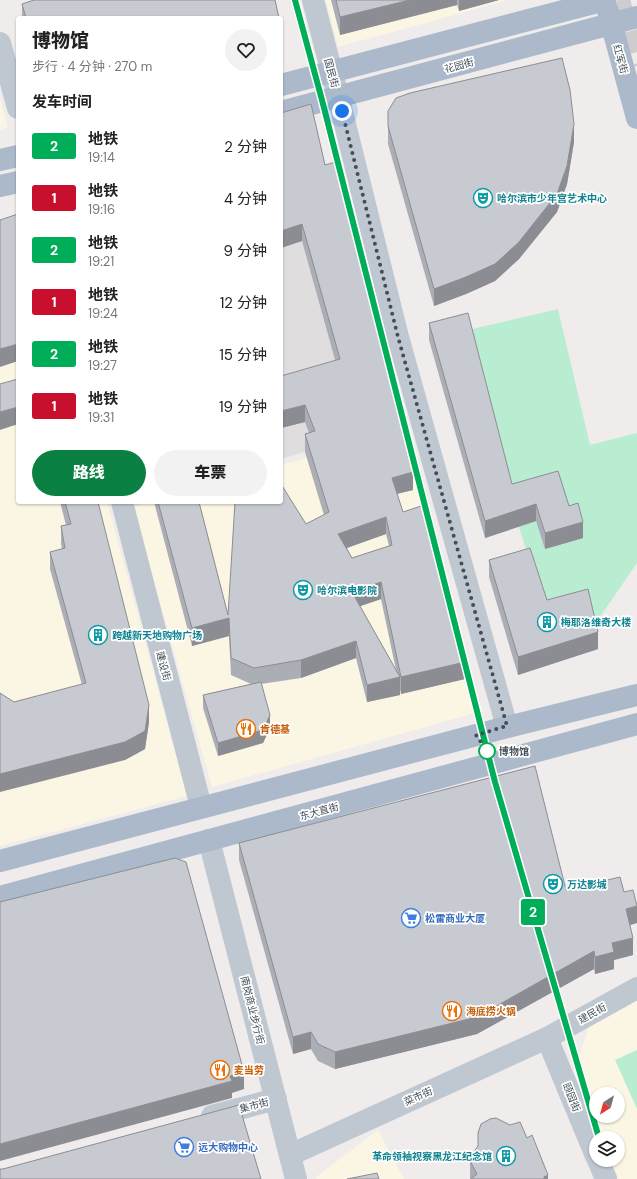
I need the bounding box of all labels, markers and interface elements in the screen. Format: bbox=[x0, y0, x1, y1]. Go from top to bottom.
text: 博物馆 bbox=[32, 28, 89, 53]
button: heart bbox=[225, 29, 267, 71]
street label: 红军街 bbox=[610, 43, 631, 75]
street label: 花园街 bbox=[443, 55, 475, 76]
street label: 国民街 bbox=[321, 57, 342, 89]
text: 步行 · 4 分钟 · 270 m bbox=[32, 58, 152, 75]
text: 发车时间 bbox=[32, 92, 92, 112]
your location bbox=[332, 101, 352, 121]
text: 地铁 bbox=[88, 129, 118, 149]
text: 2 bbox=[50, 137, 58, 155]
text: 2 分钟 bbox=[224, 137, 267, 157]
text: 19:14 bbox=[88, 149, 115, 166]
text: 地铁 bbox=[88, 181, 118, 201]
theatre icon: 哈尔滨市少年宫艺术中心 bbox=[472, 187, 494, 209]
text: 1 bbox=[51, 189, 57, 207]
text: 4 分钟 bbox=[224, 189, 267, 209]
place label: 哈尔滨市少年宫艺术中心 bbox=[497, 192, 607, 205]
text: 19:16 bbox=[88, 201, 115, 218]
text: 地铁 bbox=[88, 233, 118, 253]
text: 2 bbox=[50, 241, 58, 259]
text: 9 分钟 bbox=[224, 241, 267, 261]
text: 19:21 bbox=[88, 253, 114, 270]
text: 地铁 bbox=[88, 285, 118, 305]
text: 1 bbox=[51, 293, 57, 311]
text: 12 分钟 bbox=[220, 293, 267, 313]
text: 19:24 bbox=[88, 305, 118, 322]
text: 地铁 bbox=[88, 337, 118, 357]
text: 2 bbox=[50, 345, 58, 363]
text: 15 分钟 bbox=[219, 345, 267, 365]
text: 19:27 bbox=[88, 357, 117, 374]
text: 地铁 bbox=[88, 389, 118, 409]
text: 1 bbox=[51, 397, 57, 415]
text: 19 分钟 bbox=[219, 397, 267, 417]
text: 19:31 bbox=[88, 409, 114, 426]
button: 路线 bbox=[32, 450, 146, 496]
button: 车票 bbox=[154, 450, 267, 496]
theatre icon: 哈尔滨电影院 bbox=[292, 579, 314, 601]
place label: 哈尔滨电影院 bbox=[317, 584, 377, 597]
building icon: 梅耶洛维奇大楼 bbox=[536, 611, 558, 633]
place label: 梅耶洛维奇大楼 bbox=[560, 616, 631, 629]
building icon: 跨越新天地购物广场 bbox=[87, 624, 109, 646]
place label: 跨越新天地购物广场 bbox=[112, 629, 202, 642]
street label: 建设街 bbox=[153, 650, 174, 682]
restaurant icon: 肯德基 bbox=[235, 718, 257, 740]
place label: 肯德基 bbox=[260, 723, 290, 736]
marker: 博物馆 bbox=[478, 742, 496, 760]
place label: 博物馆 bbox=[499, 745, 529, 758]
street label: 东大直街 bbox=[298, 800, 340, 823]
theatre icon: 万达影城 bbox=[542, 873, 564, 895]
place label: 万达影城 bbox=[567, 878, 607, 891]
line badge: 2 bbox=[520, 899, 546, 925]
text: 2 bbox=[529, 903, 537, 921]
supermarket icon: 松雷商业大厦 bbox=[400, 907, 422, 929]
place label: 松雷商业大厦 bbox=[425, 912, 485, 925]
street label: 南岗商业步行街 bbox=[238, 975, 267, 1046]
restaurant icon: 海底捞火锅 bbox=[441, 1000, 463, 1022]
street label: 建民街 bbox=[576, 1000, 609, 1026]
place label: 海底捞火锅 bbox=[466, 1005, 516, 1018]
restaurant icon: 麦当劳 bbox=[209, 1059, 231, 1081]
place label: 麦当劳 bbox=[234, 1064, 264, 1077]
street label: 颐园街 bbox=[560, 1081, 583, 1114]
street label: 菜市街 bbox=[402, 1084, 435, 1108]
north arrow bbox=[589, 1087, 625, 1123]
map controls bbox=[589, 1087, 625, 1167]
street label: 集市街 bbox=[238, 1095, 270, 1116]
button: layers bbox=[589, 1131, 625, 1167]
supermarket icon: 远大购物中心 bbox=[173, 1136, 195, 1158]
place label: 远大购物中心 bbox=[198, 1141, 258, 1154]
building icon: 革命领袖视察黑龙江纪念馆 bbox=[495, 1145, 517, 1167]
place label: 革命领袖视察黑龙江纪念馆 bbox=[372, 1150, 492, 1163]

